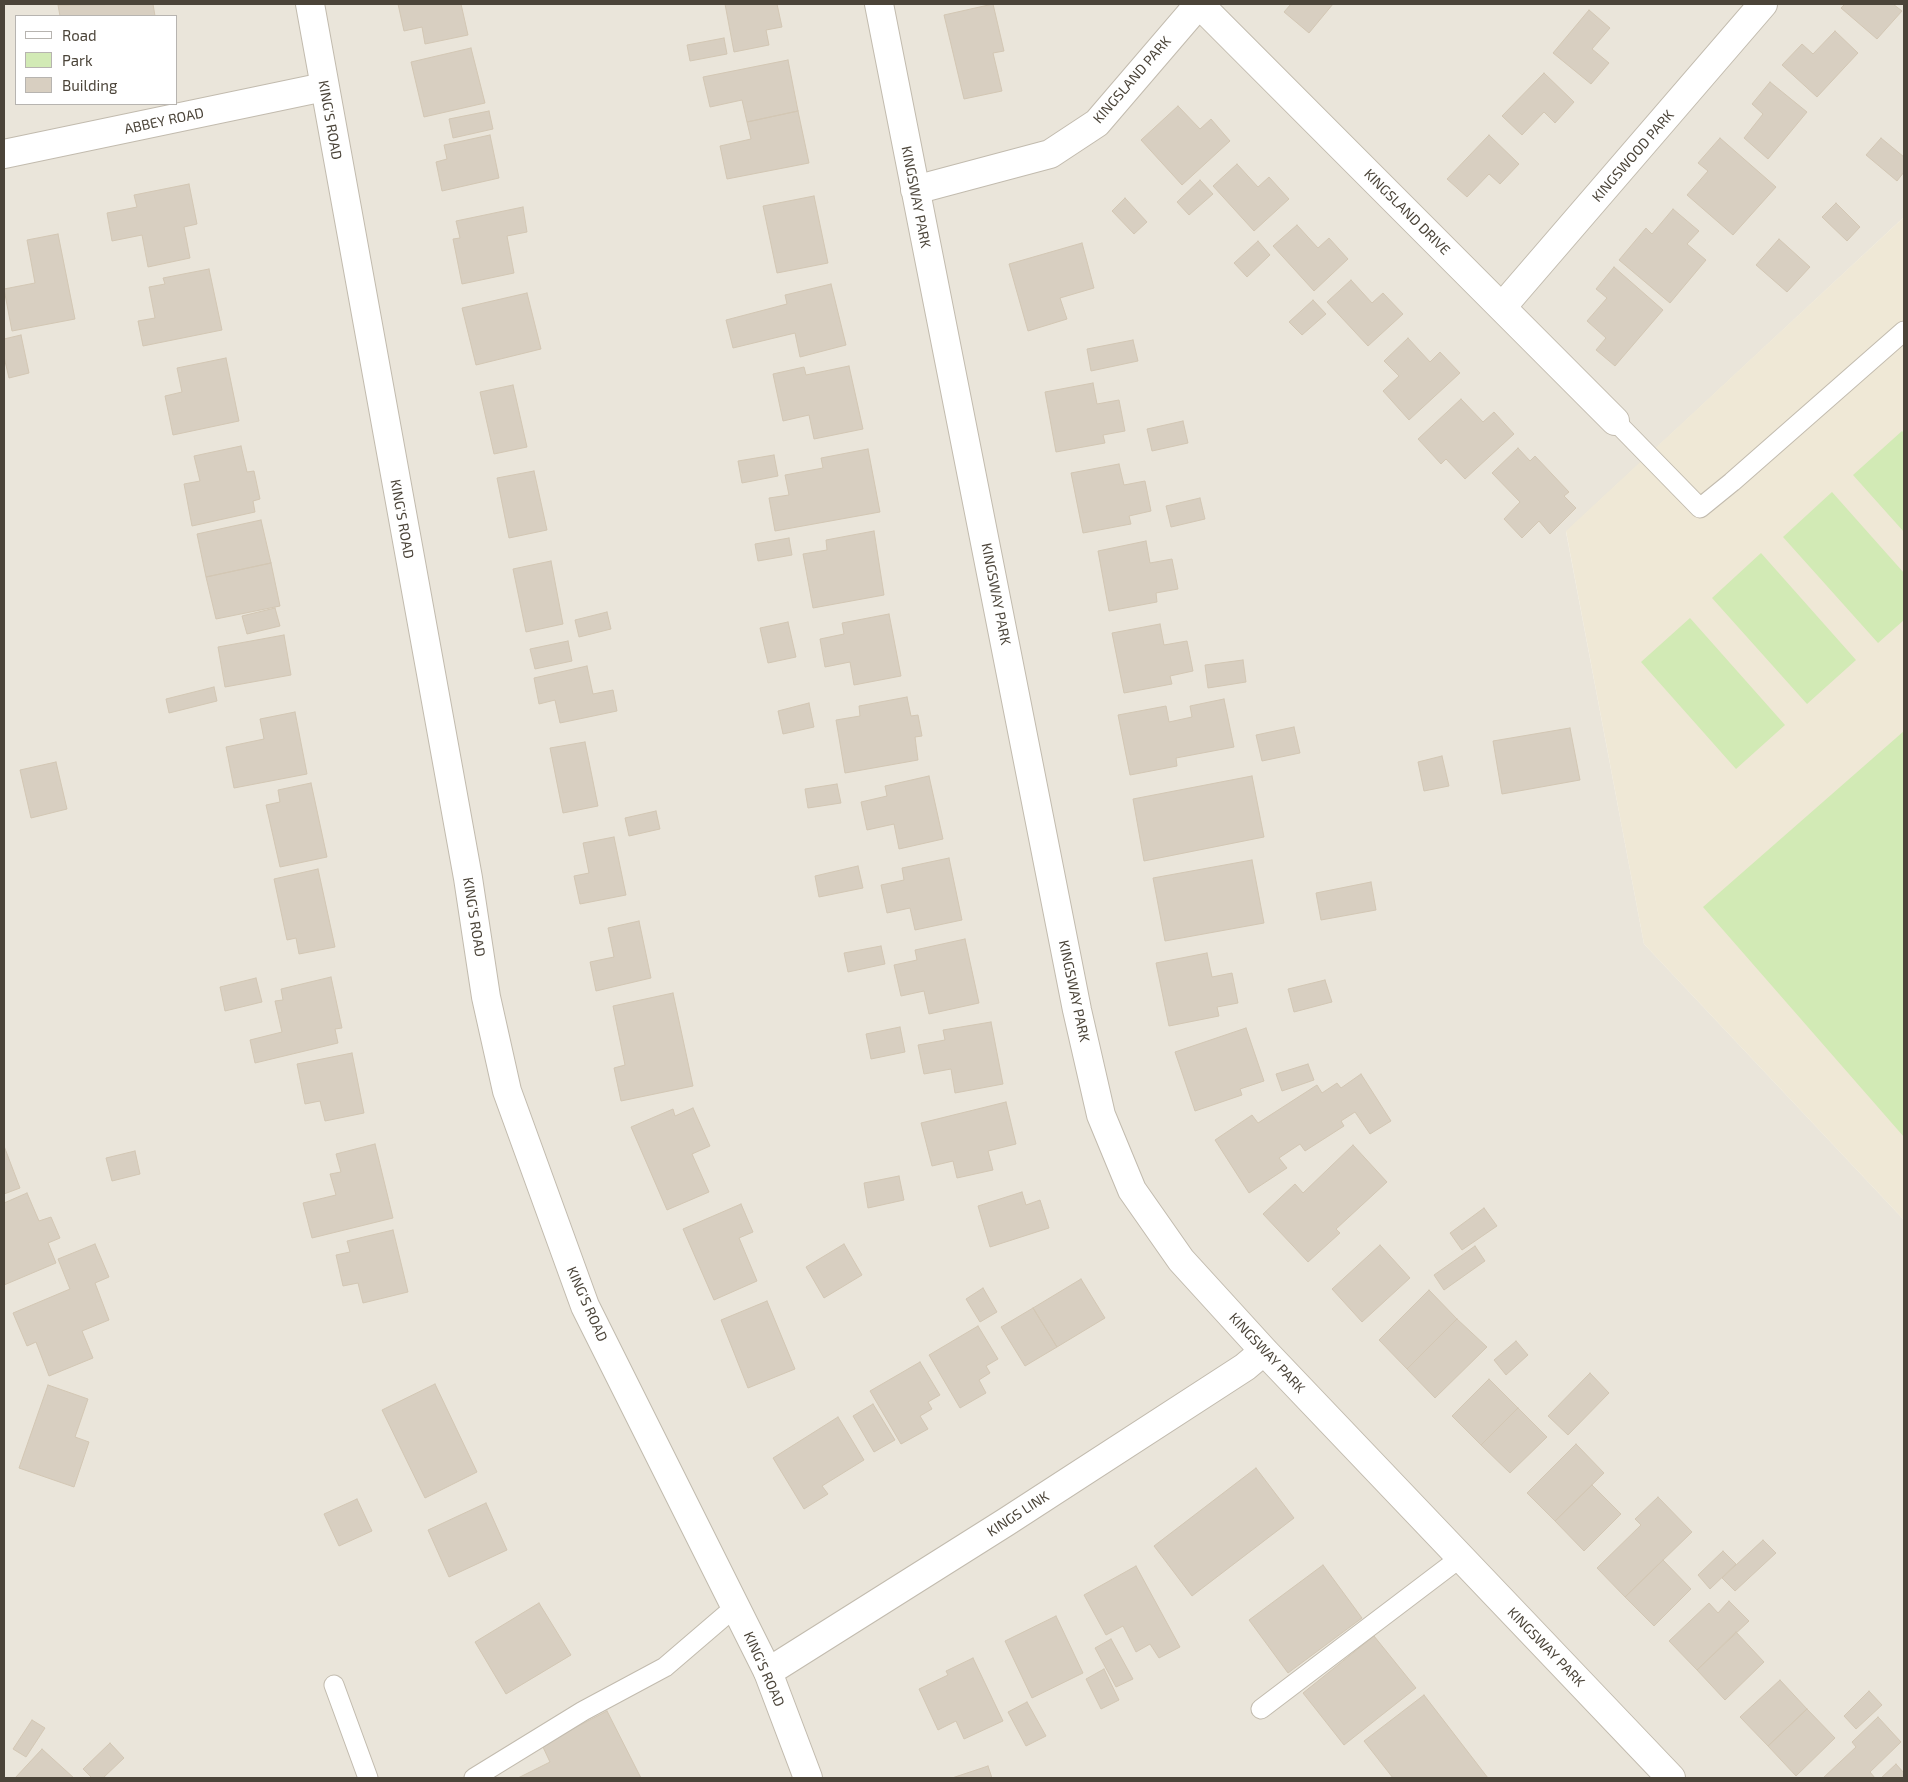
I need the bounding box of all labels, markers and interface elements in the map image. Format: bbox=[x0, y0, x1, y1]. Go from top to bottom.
legend bbox=[15, 15, 178, 105]
text: Road bbox=[62, 26, 97, 44]
street label: KINGSLAND PARK bbox=[1090, 33, 1174, 127]
text: Park bbox=[62, 51, 93, 69]
text: Building bbox=[62, 76, 117, 94]
street label: KING'S ROAD bbox=[315, 79, 345, 161]
street label: ABBEY ROAD bbox=[123, 104, 205, 138]
street label: KINGSWOOD PARK bbox=[1589, 107, 1677, 205]
street label: KINGSWAY PARK bbox=[898, 144, 934, 250]
street label: KINGSLAND DRIVE bbox=[1361, 166, 1453, 258]
street label: KING'S ROAD bbox=[387, 478, 417, 560]
street label: KINGSWAY PARK bbox=[978, 541, 1014, 647]
street label: KING'S ROAD bbox=[459, 876, 489, 958]
street label: KINGSWAY PARK bbox=[1055, 938, 1093, 1044]
street label: KING'S ROAD bbox=[563, 1264, 611, 1344]
street label: KINGSWAY PARK bbox=[1225, 1309, 1309, 1397]
street label: KINGS LINK bbox=[984, 1488, 1052, 1540]
street label: KINGSWAY PARK bbox=[1504, 1604, 1588, 1690]
street label: KING'S ROAD bbox=[740, 1629, 788, 1709]

